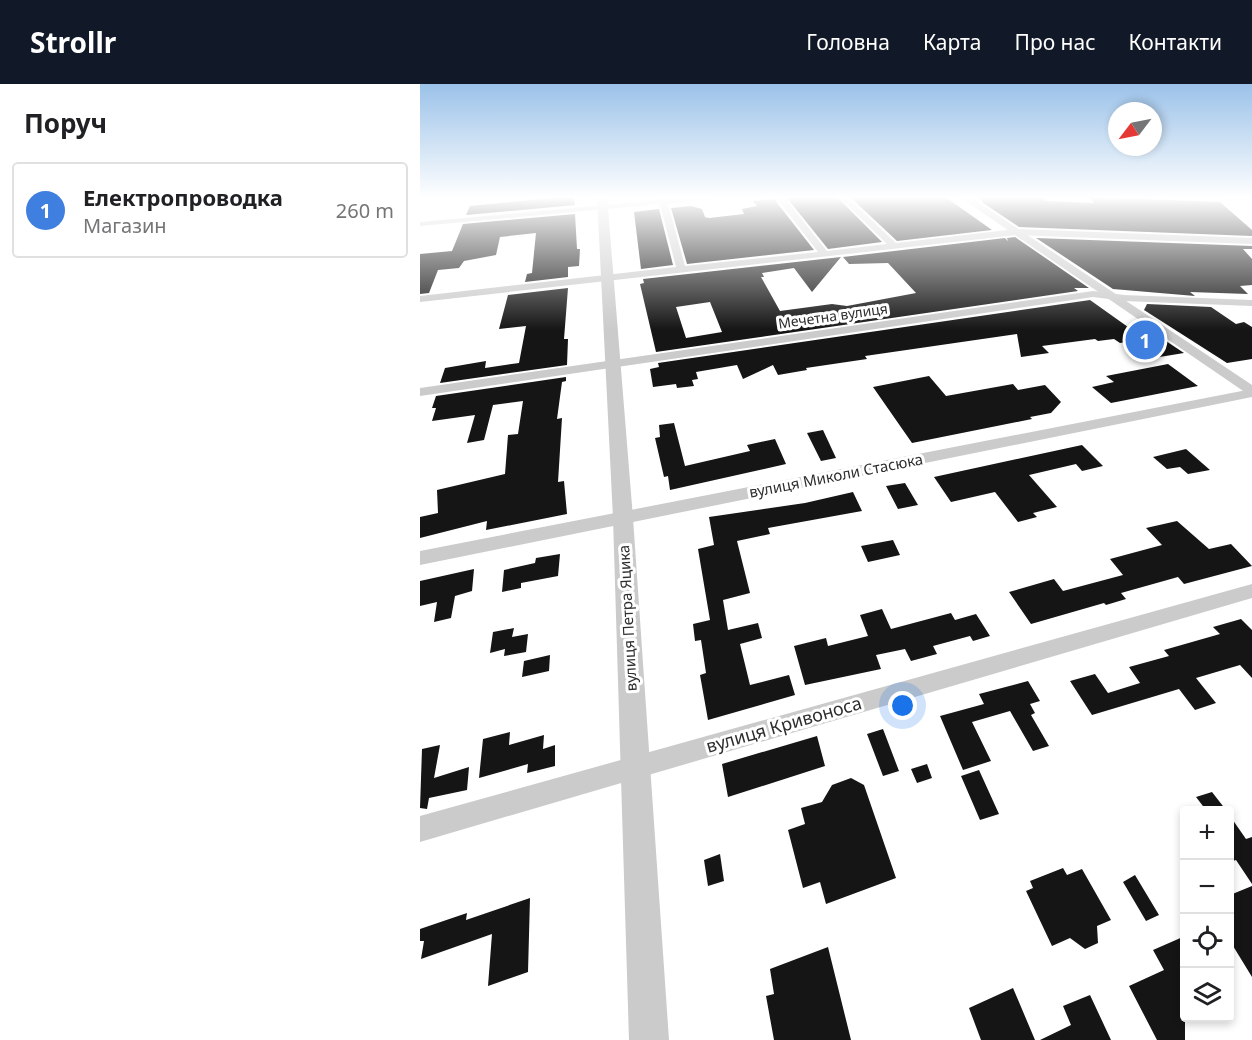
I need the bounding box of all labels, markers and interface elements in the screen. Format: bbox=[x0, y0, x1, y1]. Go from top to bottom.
text: Strollr bbox=[30, 23, 116, 61]
text: Головна bbox=[806, 28, 890, 56]
text: Карта bbox=[923, 28, 981, 56]
text: Про нас bbox=[1014, 28, 1096, 56]
text: Контакти bbox=[1129, 28, 1222, 56]
north arrow bbox=[1108, 102, 1162, 156]
text: Поруч bbox=[24, 105, 107, 141]
text: Електропроводка bbox=[83, 182, 283, 212]
text: 1 bbox=[40, 197, 51, 224]
text: 260 m bbox=[336, 197, 394, 224]
text: Магазин bbox=[83, 212, 167, 239]
street label: Мечетна вулиця bbox=[777, 298, 889, 333]
pin: 1 bbox=[1126, 318, 1164, 362]
street label: вулиця Миколи Стасюка bbox=[747, 448, 925, 502]
street label: вулиця Петра Яцика bbox=[613, 544, 641, 692]
street label: вулиця Кривоноса bbox=[703, 690, 864, 758]
your location bbox=[888, 691, 917, 720]
map controls bbox=[1180, 806, 1234, 1022]
button: + bbox=[1180, 806, 1234, 860]
button: − bbox=[1180, 860, 1234, 914]
button: locate bbox=[1180, 914, 1234, 968]
button: layers bbox=[1180, 968, 1234, 1022]

